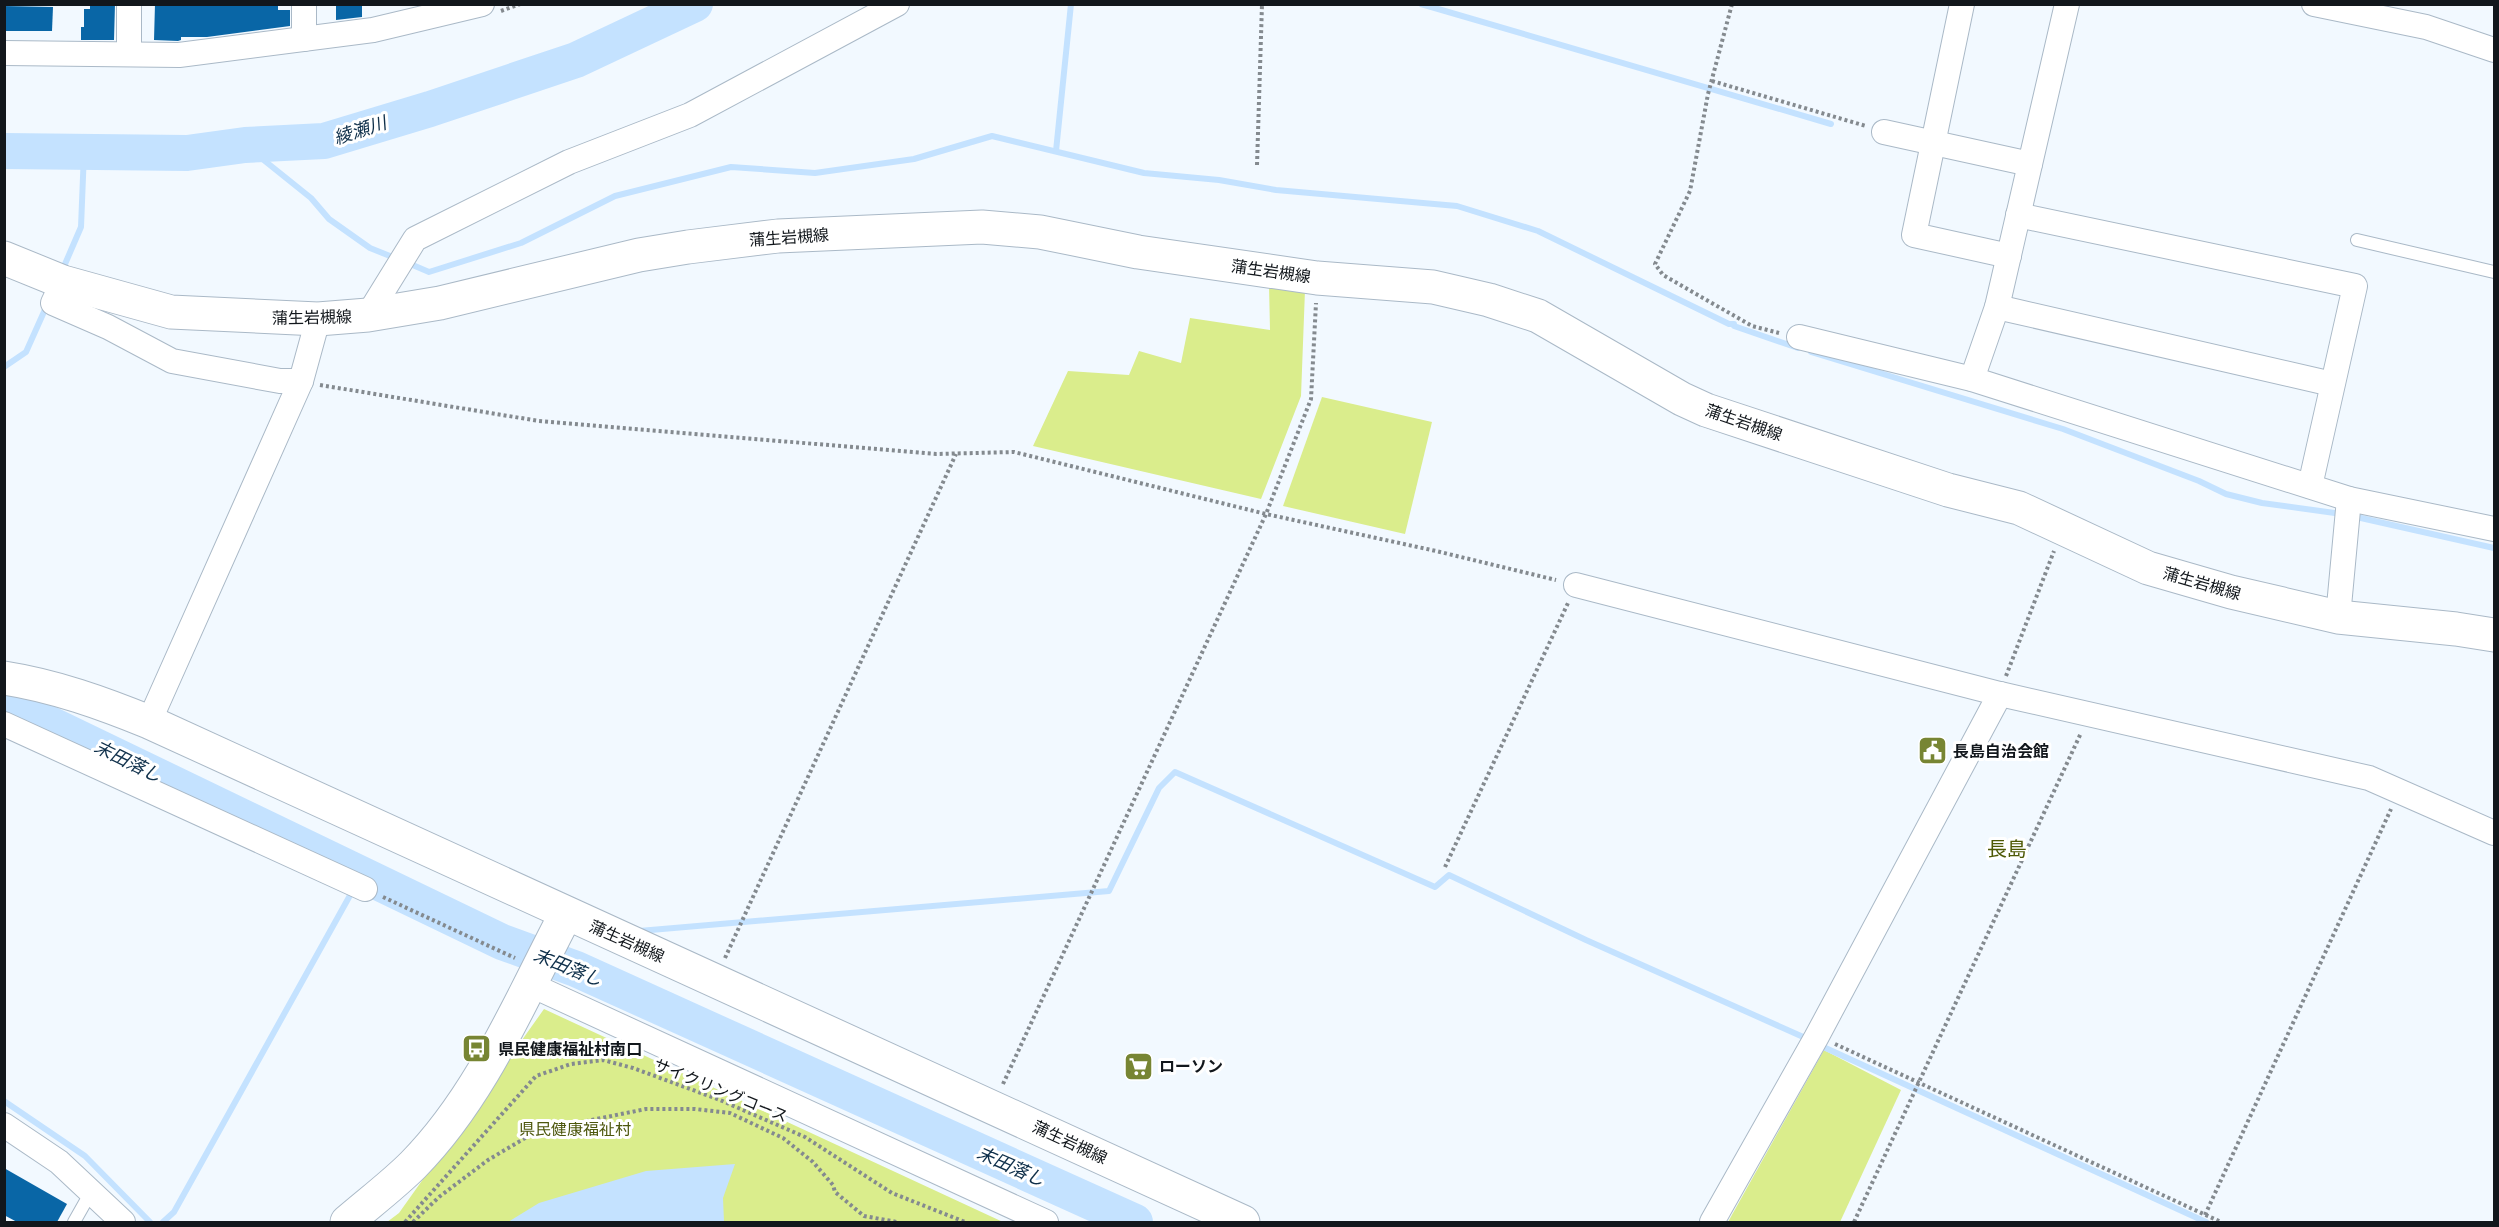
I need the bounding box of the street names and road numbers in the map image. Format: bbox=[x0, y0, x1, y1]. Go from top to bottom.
street label: 蒲生岩槻線 bbox=[748, 225, 830, 249]
street label: 蒲生岩槻線 bbox=[1230, 257, 1312, 285]
street label: 蒲生岩槻線 bbox=[272, 307, 352, 327]
street label: 蒲生岩槻線 bbox=[1703, 400, 1785, 444]
street label: 蒲生岩槻線 bbox=[2161, 563, 2243, 603]
street label: 蒲生岩槻線 bbox=[587, 917, 667, 965]
street label: サイクリングコース bbox=[651, 1055, 791, 1125]
street label: 蒲生岩槻線 bbox=[1030, 1117, 1110, 1167]

